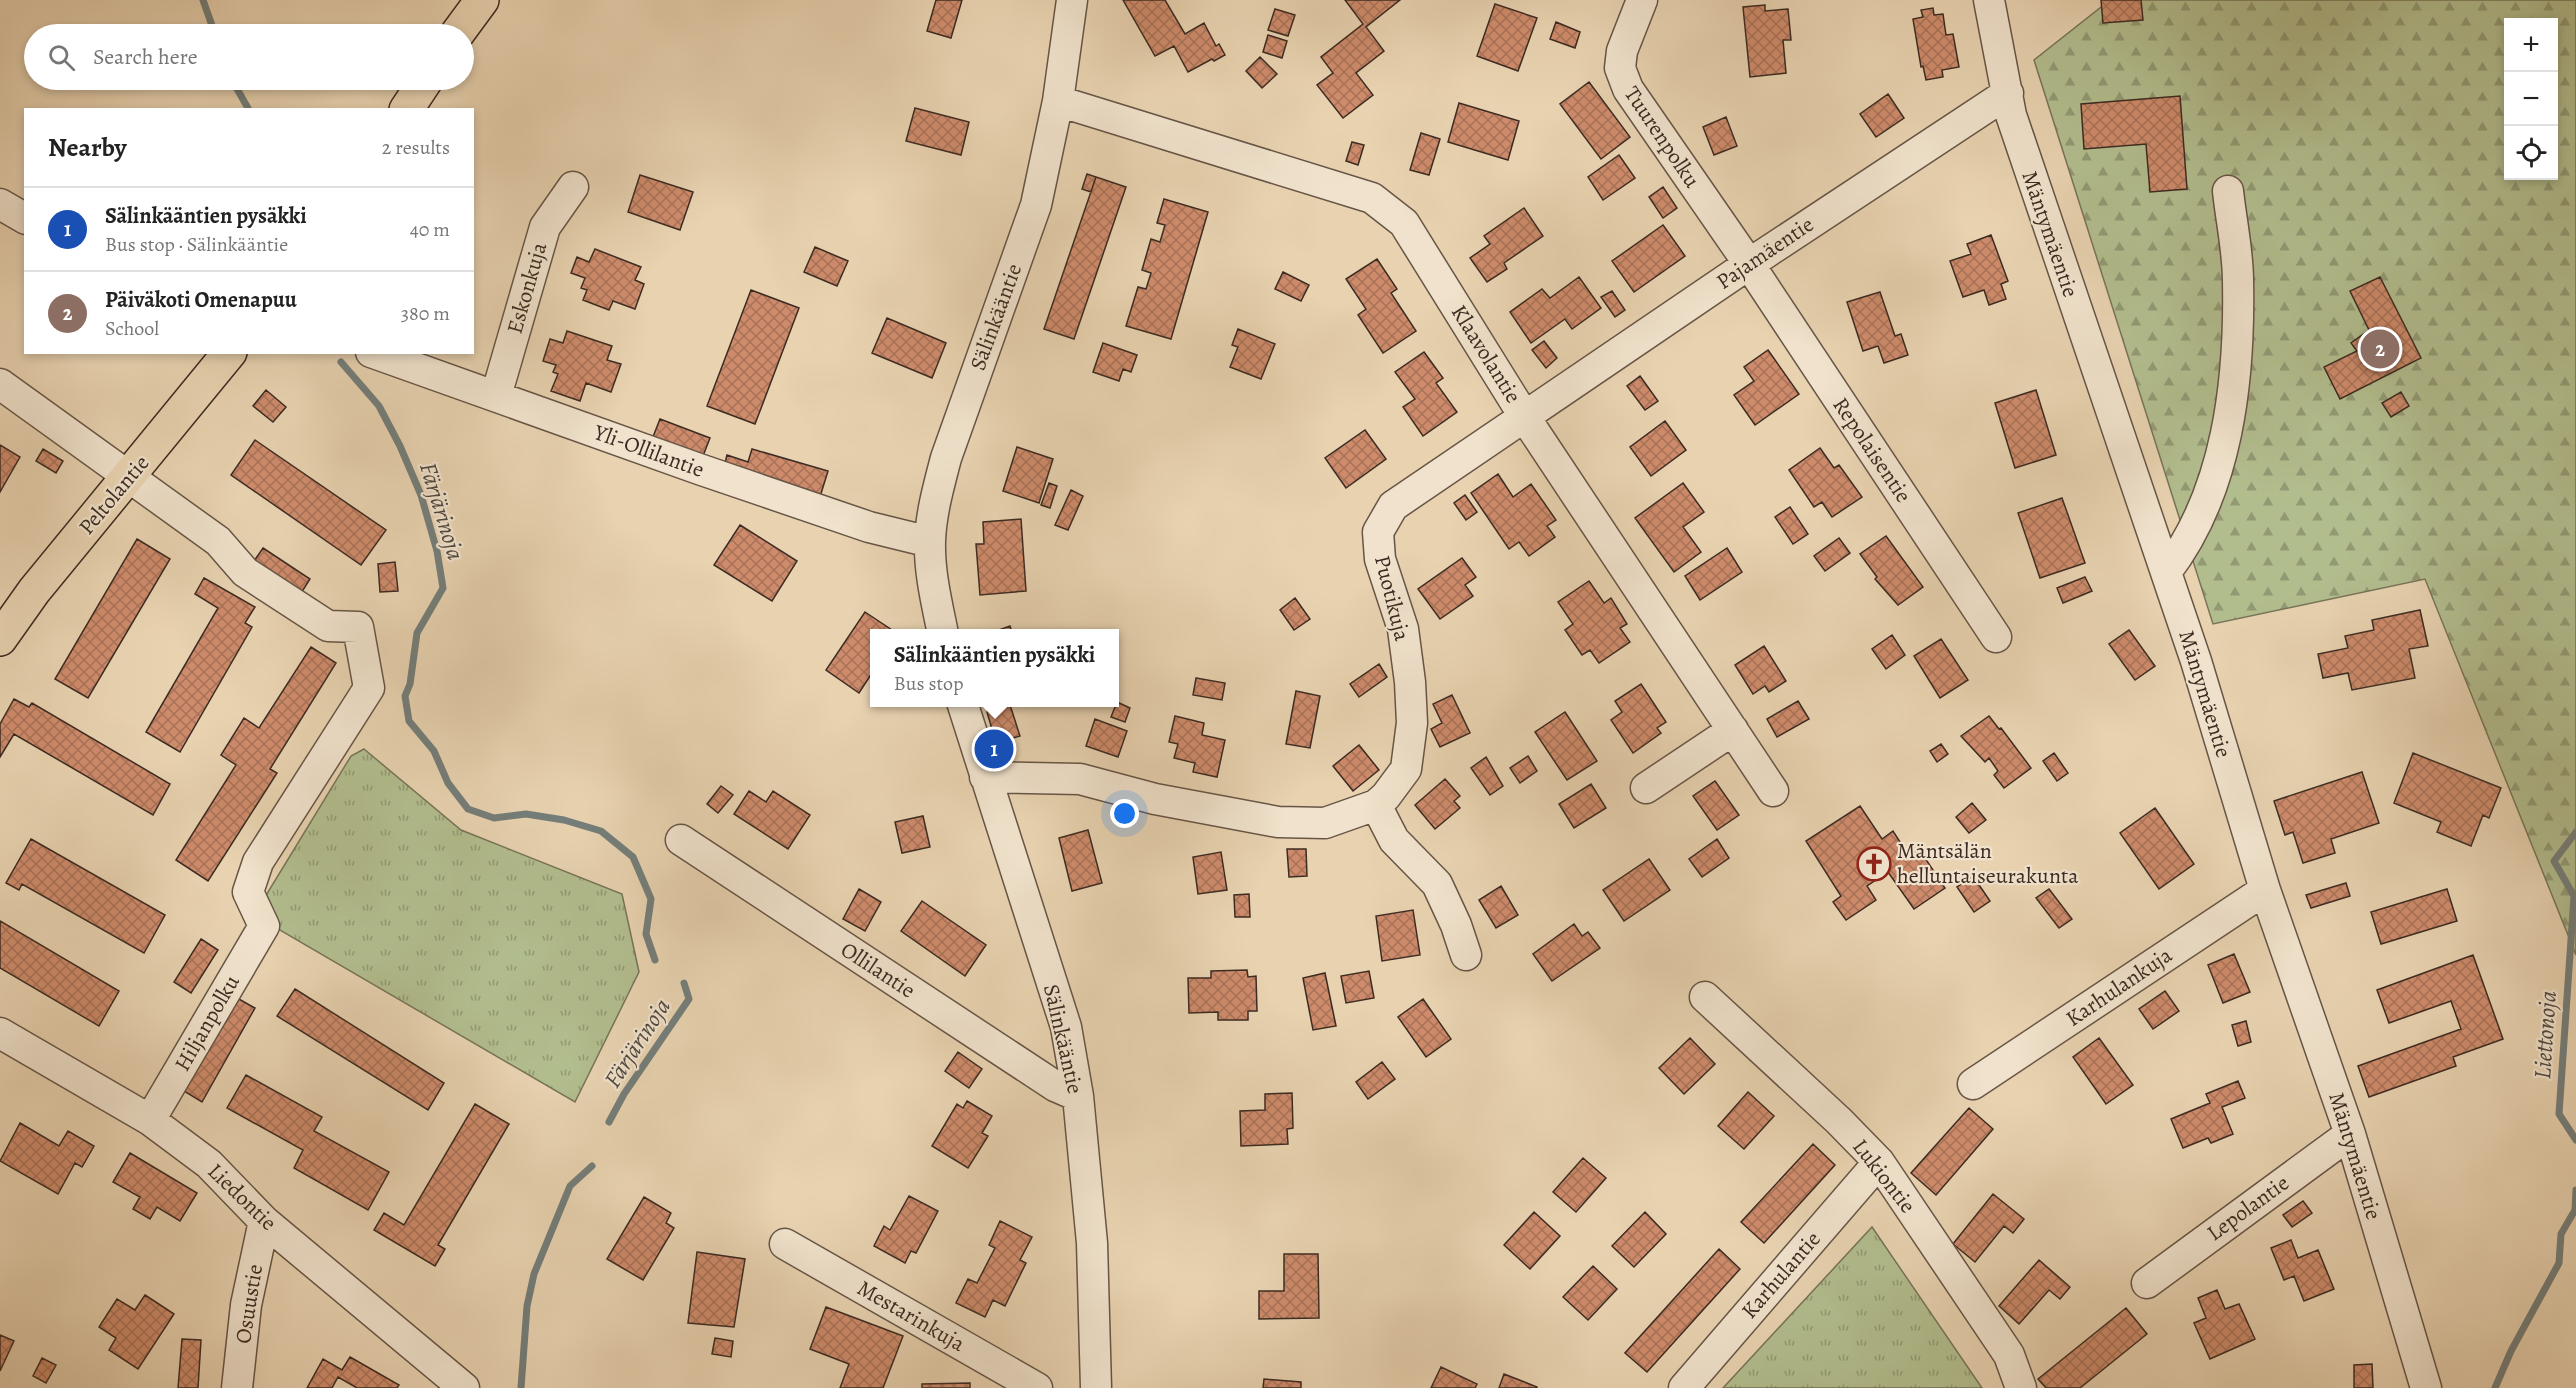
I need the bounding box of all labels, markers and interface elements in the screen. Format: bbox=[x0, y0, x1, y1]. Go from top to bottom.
map controls bbox=[2504, 18, 2558, 180]
button: + bbox=[2504, 18, 2558, 72]
search box bbox=[24, 24, 474, 90]
icon: search bbox=[45, 41, 78, 74]
text: Search here bbox=[93, 42, 198, 72]
button: − bbox=[2504, 72, 2558, 126]
street label: Tuurenpolku bbox=[1617, 81, 1707, 194]
button: locate bbox=[2504, 126, 2558, 180]
text: Nearby bbox=[48, 130, 127, 165]
text: 2 results bbox=[382, 134, 450, 161]
street label: Mäntymäentie bbox=[2014, 167, 2086, 301]
text: Sälinkääntien pysäkki bbox=[105, 201, 307, 231]
street label: Pajamäentie bbox=[1710, 209, 1820, 297]
text: 1 bbox=[64, 216, 71, 243]
text: 40 m bbox=[410, 216, 450, 243]
text: Bus stop · Sälinkääntie bbox=[105, 231, 288, 258]
street label: Eskonkuja bbox=[500, 238, 555, 337]
street label: Sälinkääntie bbox=[963, 259, 1029, 375]
text: Päiväkoti Omenapuu bbox=[105, 285, 297, 315]
street label: Klaavolantie bbox=[1444, 299, 1528, 409]
text: 2 bbox=[63, 300, 72, 327]
text: 380 m bbox=[401, 300, 450, 327]
text: School bbox=[105, 315, 159, 342]
pin: 2 bbox=[2360, 326, 2400, 372]
street label: Repolaisentie bbox=[1826, 391, 1918, 509]
street label: Yli-Ollilantie bbox=[589, 417, 708, 485]
street label: Peltolantie bbox=[72, 449, 156, 541]
water label: Färjärinoja bbox=[412, 458, 472, 564]
street label: Puotikuja bbox=[1367, 552, 1417, 645]
street label: Mäntymäentie bbox=[2171, 627, 2239, 761]
popup bbox=[870, 629, 1119, 707]
text: Sälinkääntien pysäkki bbox=[894, 640, 1095, 670]
text: Bus stop bbox=[894, 670, 964, 697]
pin: 1 bbox=[974, 726, 1014, 771]
your location bbox=[1110, 799, 1139, 828]
place label: Mäntsälän helluntaiseurakunta bbox=[1897, 836, 2079, 891]
church icon: Mäntsälän helluntaiseurakunta bbox=[1856, 846, 1892, 882]
street label: Ollilantie bbox=[835, 935, 921, 1005]
street label: Karhulankuja bbox=[2060, 940, 2179, 1034]
street label: Hiljanpolku bbox=[167, 969, 247, 1077]
street label: Sälinkääntie bbox=[1036, 981, 1090, 1097]
water label: Liettonoja bbox=[2526, 990, 2564, 1080]
water label: Färjärinoja bbox=[596, 992, 678, 1094]
street label: Mäntymäentie bbox=[2321, 1089, 2389, 1223]
street label: Lukiontie bbox=[1846, 1133, 1922, 1219]
street label: Liedontie bbox=[201, 1157, 283, 1237]
street label: Lepolantie bbox=[2201, 1168, 2295, 1248]
street label: Karhulantie bbox=[1735, 1225, 1827, 1325]
street label: Osuustie bbox=[228, 1262, 270, 1346]
street label: Mestarinkuja bbox=[852, 1273, 971, 1359]

